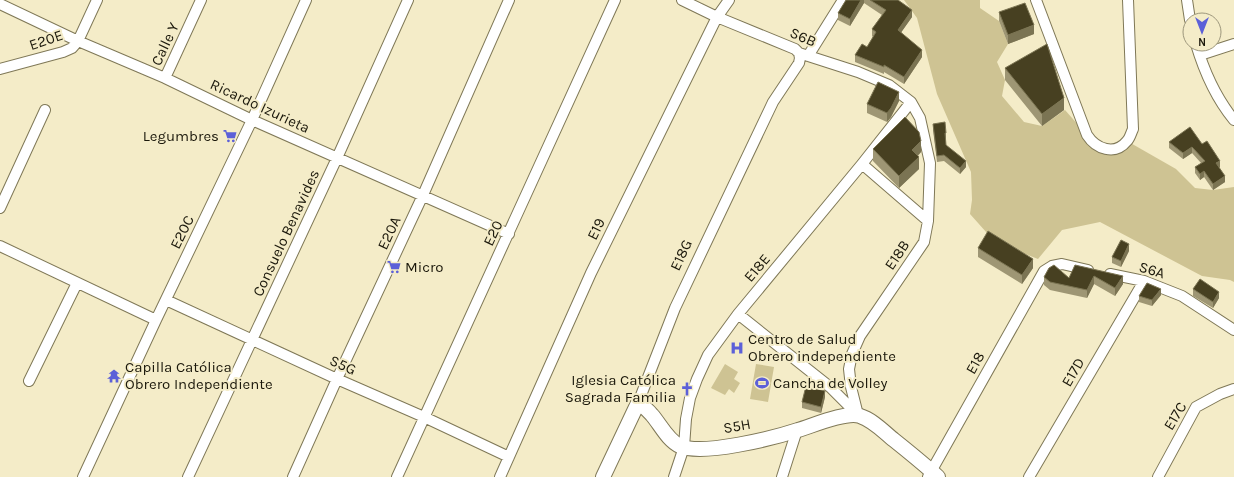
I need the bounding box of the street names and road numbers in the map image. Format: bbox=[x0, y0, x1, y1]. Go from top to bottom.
street label: Calle Y bbox=[147, 19, 183, 68]
street label: S6B bbox=[787, 23, 819, 51]
street label: E20E bbox=[27, 26, 65, 54]
street label: Ricardo Izurieta bbox=[207, 75, 313, 137]
street label: Consuelo Benavides bbox=[249, 167, 323, 299]
street label: E20C bbox=[166, 212, 198, 252]
street label: E20A bbox=[374, 213, 405, 253]
street label: E19 bbox=[583, 215, 609, 243]
street label: E20 bbox=[479, 217, 507, 249]
street label: E18G bbox=[666, 237, 696, 273]
street label: E18B bbox=[881, 237, 913, 273]
street label: E18E bbox=[740, 250, 774, 286]
street label: S6A bbox=[1137, 258, 1168, 283]
street label: E18 bbox=[962, 349, 988, 377]
street label: S5G bbox=[327, 351, 359, 379]
street label: E17D bbox=[1058, 354, 1088, 390]
street label: E17C bbox=[1160, 399, 1190, 433]
street label: S5H bbox=[722, 415, 752, 437]

